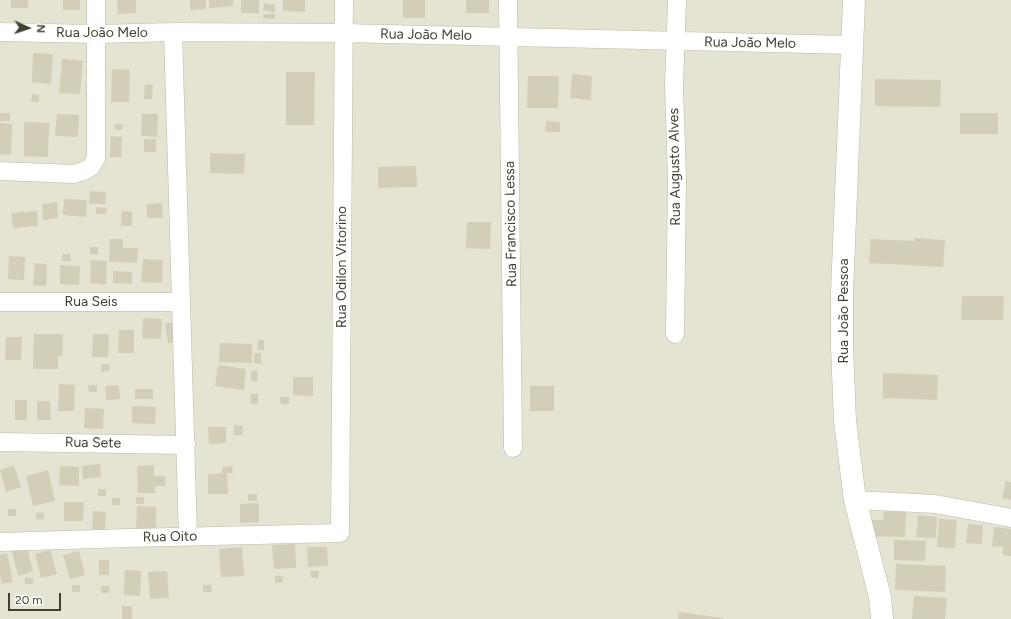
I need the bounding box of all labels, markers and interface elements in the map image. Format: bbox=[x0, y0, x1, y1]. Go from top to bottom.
north arrow bbox=[8, 8, 48, 48]
text: N bbox=[34, 24, 47, 33]
street label: Rua João Melo bbox=[56, 25, 148, 41]
street label: Rua João Melo bbox=[380, 26, 472, 44]
street label: Rua João Melo bbox=[704, 34, 796, 52]
street label: Rua Augusto Alves bbox=[666, 108, 684, 226]
street label: Rua Francisco Lessa bbox=[502, 161, 520, 287]
street label: Rua Odilon Vitorino bbox=[334, 206, 350, 328]
street label: Rua João Pessoa bbox=[836, 258, 852, 364]
street label: Rua Seis bbox=[64, 294, 118, 310]
street label: Rua Sete bbox=[65, 434, 121, 452]
street label: Rua Oito bbox=[143, 528, 197, 546]
scale bar bbox=[10, 585, 63, 611]
text: 20 m bbox=[15, 593, 43, 607]

